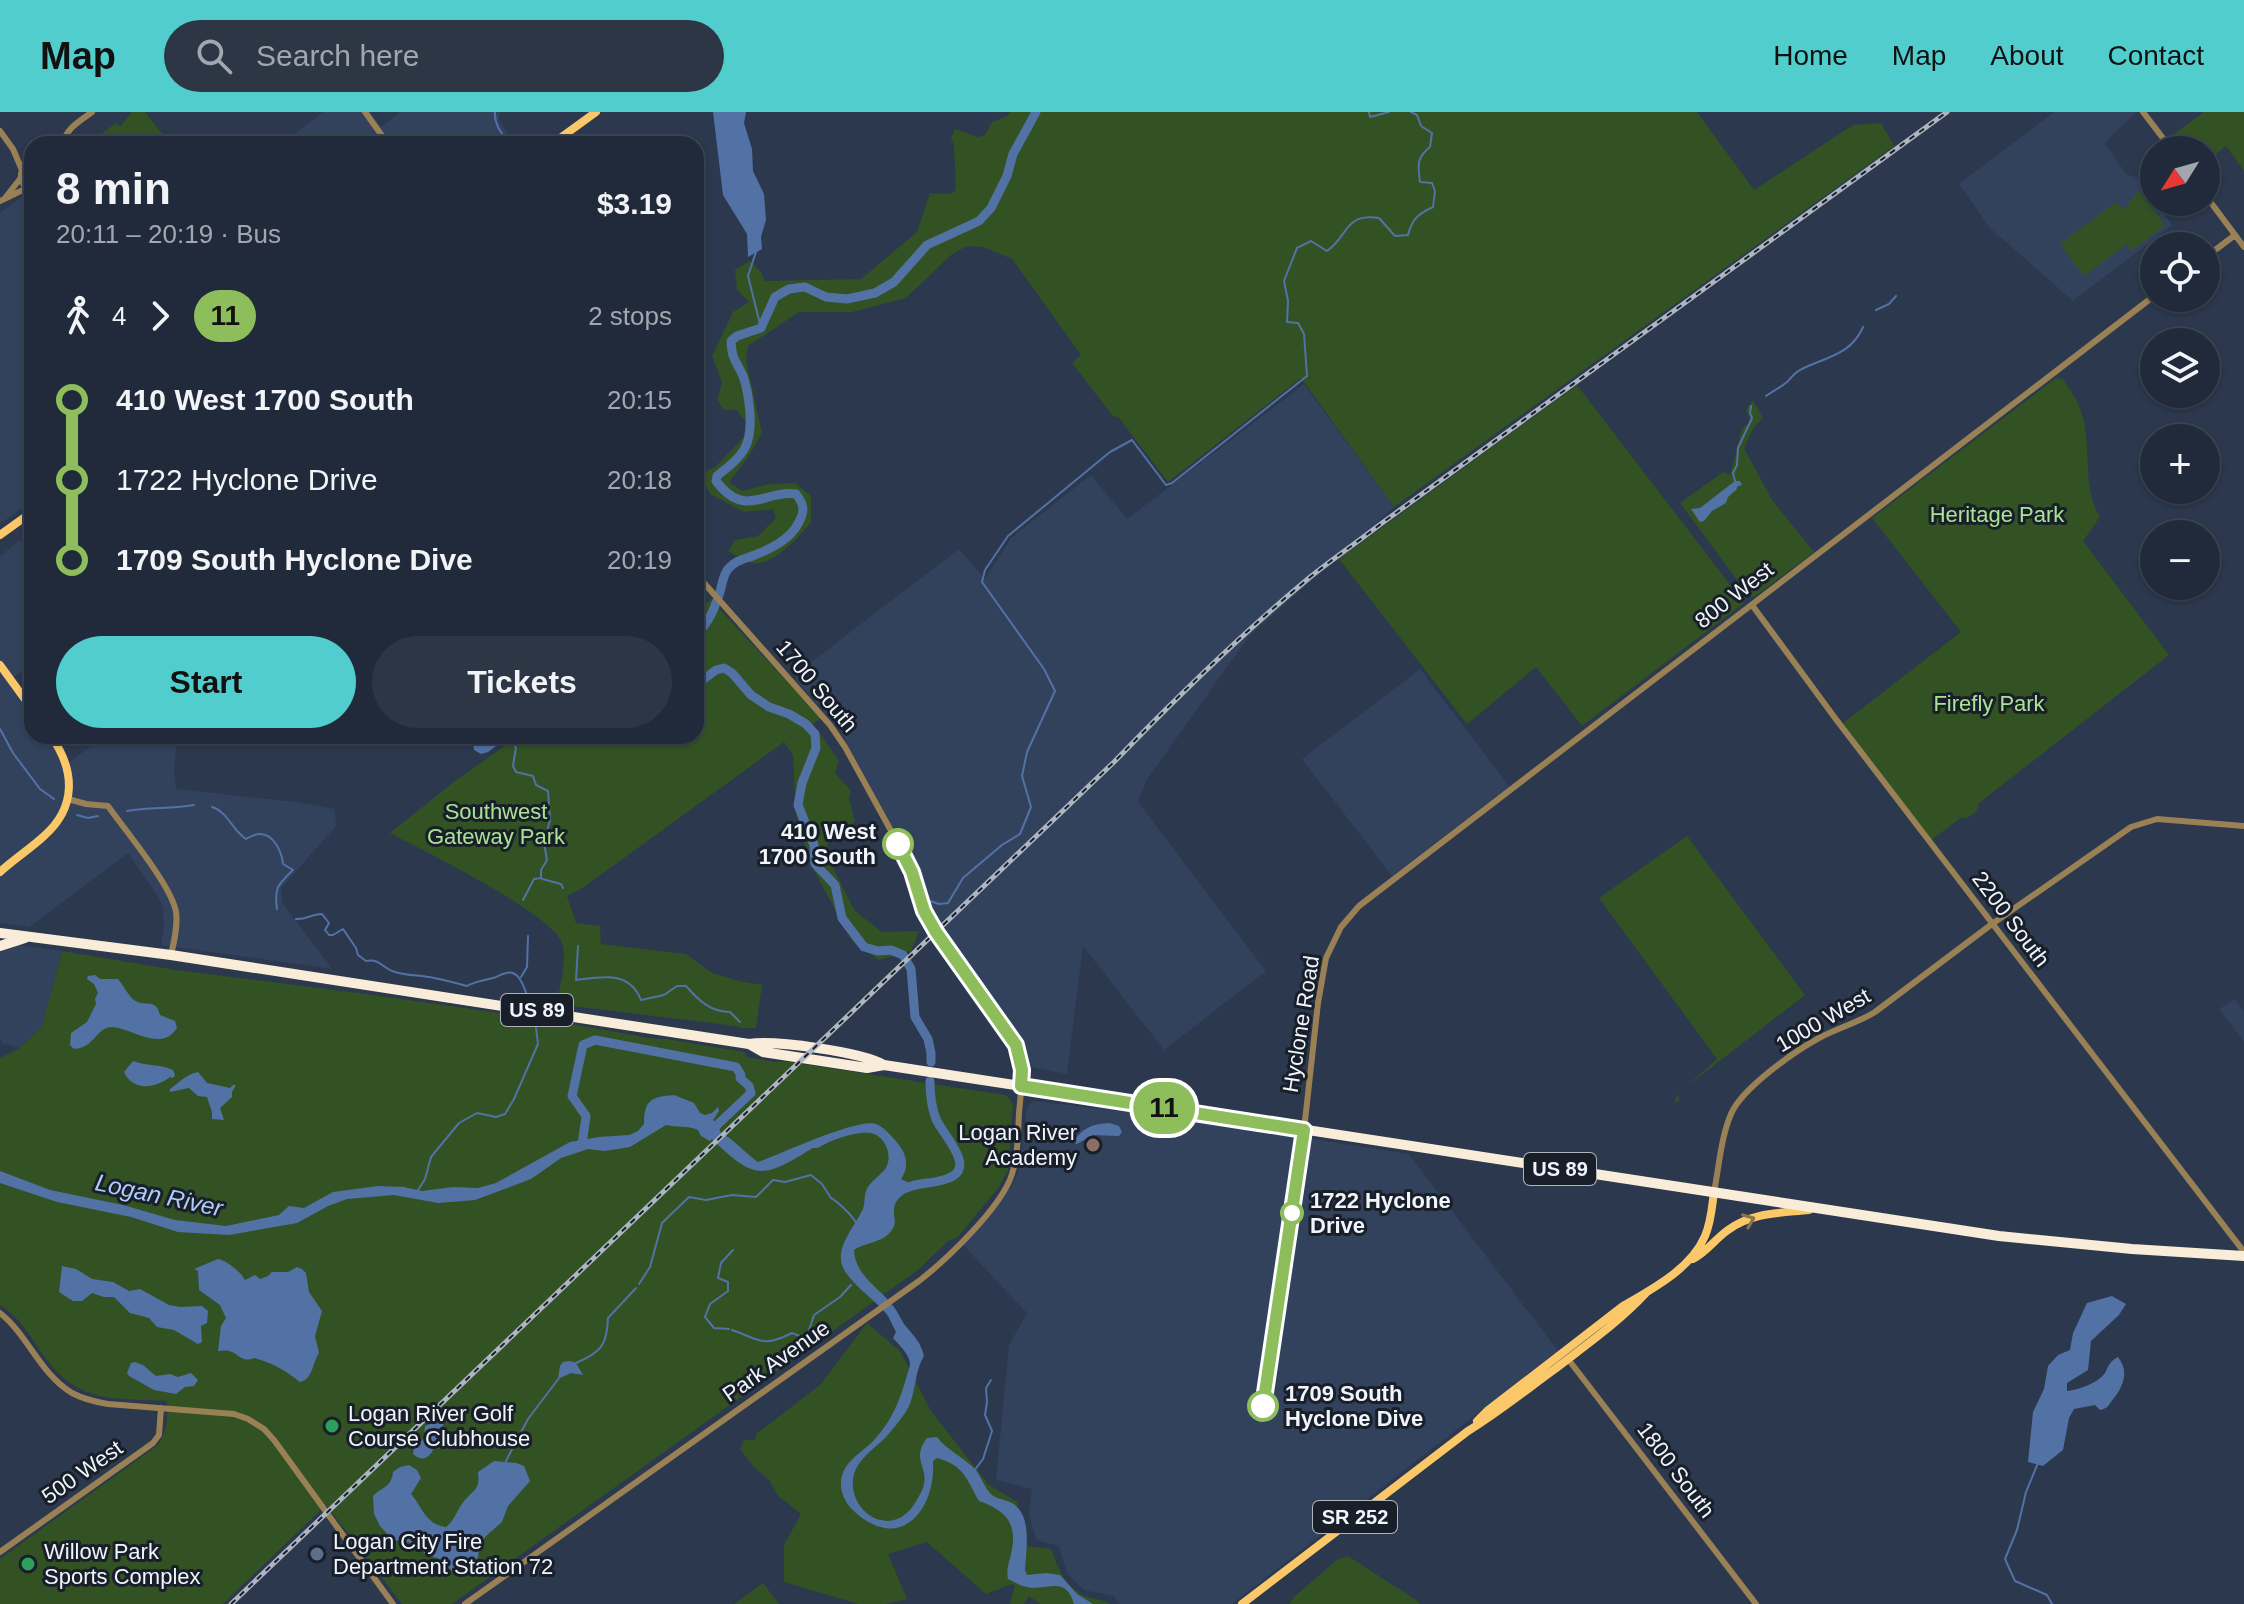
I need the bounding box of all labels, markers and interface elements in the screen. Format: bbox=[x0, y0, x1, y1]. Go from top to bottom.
search box bbox=[164, 20, 724, 92]
icon: search bbox=[192, 34, 236, 78]
text: Map bbox=[40, 35, 116, 77]
text: Search here bbox=[256, 39, 419, 72]
text: Home bbox=[1773, 40, 1848, 71]
text: Map bbox=[1892, 40, 1946, 71]
text: About bbox=[1990, 40, 2064, 71]
text: Contact bbox=[2108, 40, 2204, 71]
north arrow bbox=[2140, 136, 2220, 216]
map controls bbox=[2140, 136, 2220, 600]
text: 8 min bbox=[56, 164, 171, 213]
text: $3.19 bbox=[597, 187, 672, 220]
text: 20:11 – 20:19 · Bus bbox=[56, 219, 281, 249]
button: locate bbox=[2140, 232, 2220, 312]
icon: walk bbox=[56, 294, 100, 338]
icon: forward bbox=[138, 294, 182, 338]
text: 11 bbox=[210, 300, 240, 331]
text: 4 bbox=[112, 301, 126, 331]
text: 2 stops bbox=[588, 301, 672, 331]
button: layers bbox=[2140, 328, 2220, 408]
text: 410 West 1700 South bbox=[116, 383, 414, 416]
text: 20:15 bbox=[607, 385, 672, 415]
button: + bbox=[2140, 424, 2220, 504]
text: 1722 Hyclone Drive bbox=[116, 463, 378, 496]
text: 20:18 bbox=[607, 465, 672, 495]
park label: Heritage Park bbox=[1930, 502, 2065, 527]
button: − bbox=[2140, 520, 2220, 600]
text: 1709 South Hyclone Dive bbox=[116, 543, 473, 576]
text: 20:19 bbox=[607, 545, 672, 575]
street label: 800 West bbox=[1690, 557, 1778, 633]
street label: 1700 South bbox=[771, 635, 863, 737]
button: Start bbox=[56, 636, 356, 728]
button: Tickets bbox=[372, 636, 672, 728]
park label: Firefly Park bbox=[1933, 691, 2046, 716]
park label: Southwest Gateway Park bbox=[427, 799, 566, 849]
place label: 410 West 1700 South bbox=[759, 819, 877, 869]
marker: 410 West 1700 South bbox=[883, 829, 913, 859]
street label: 2200 South bbox=[1967, 867, 2055, 971]
street label: Hyclone Road bbox=[1278, 954, 1324, 1094]
street label: 1000 West bbox=[1771, 983, 1875, 1057]
road number: US 89 bbox=[501, 994, 573, 1026]
line badge: 11 bbox=[1128, 1082, 1200, 1134]
text: 11 bbox=[1149, 1092, 1179, 1123]
place label: Logan River Academy bbox=[958, 1120, 1077, 1170]
marker: Logan River Academy bbox=[1084, 1136, 1102, 1154]
road number: US 89 bbox=[1524, 1153, 1596, 1185]
water label: Logan River bbox=[93, 1168, 226, 1222]
place label: 1722 Hyclone Drive bbox=[1310, 1188, 1451, 1238]
marker: 1722 Hyclone Drive bbox=[1281, 1202, 1303, 1224]
one-way arrow bbox=[1741, 1213, 1755, 1229]
street label: Park Avenue bbox=[718, 1315, 834, 1407]
place label: 1709 South Hyclone Dive bbox=[1285, 1381, 1423, 1431]
marker: 1709 South Hyclone Dive bbox=[1248, 1391, 1278, 1421]
place label: Logan River Golf Course Clubhouse bbox=[348, 1401, 530, 1451]
marker: Logan River Golf Course Clubhouse bbox=[323, 1417, 341, 1435]
street label: 1800 South bbox=[1632, 1418, 1720, 1522]
street label: 500 West bbox=[37, 1435, 127, 1509]
road number: SR 252 bbox=[1313, 1501, 1397, 1533]
place label: Logan City Fire Department Station 72 bbox=[333, 1529, 553, 1579]
place label: Willow Park Sports Complex bbox=[44, 1539, 201, 1589]
marker: Logan City Fire Department Station 72 bbox=[308, 1545, 326, 1563]
marker: Willow Park Sports Complex bbox=[19, 1555, 37, 1573]

